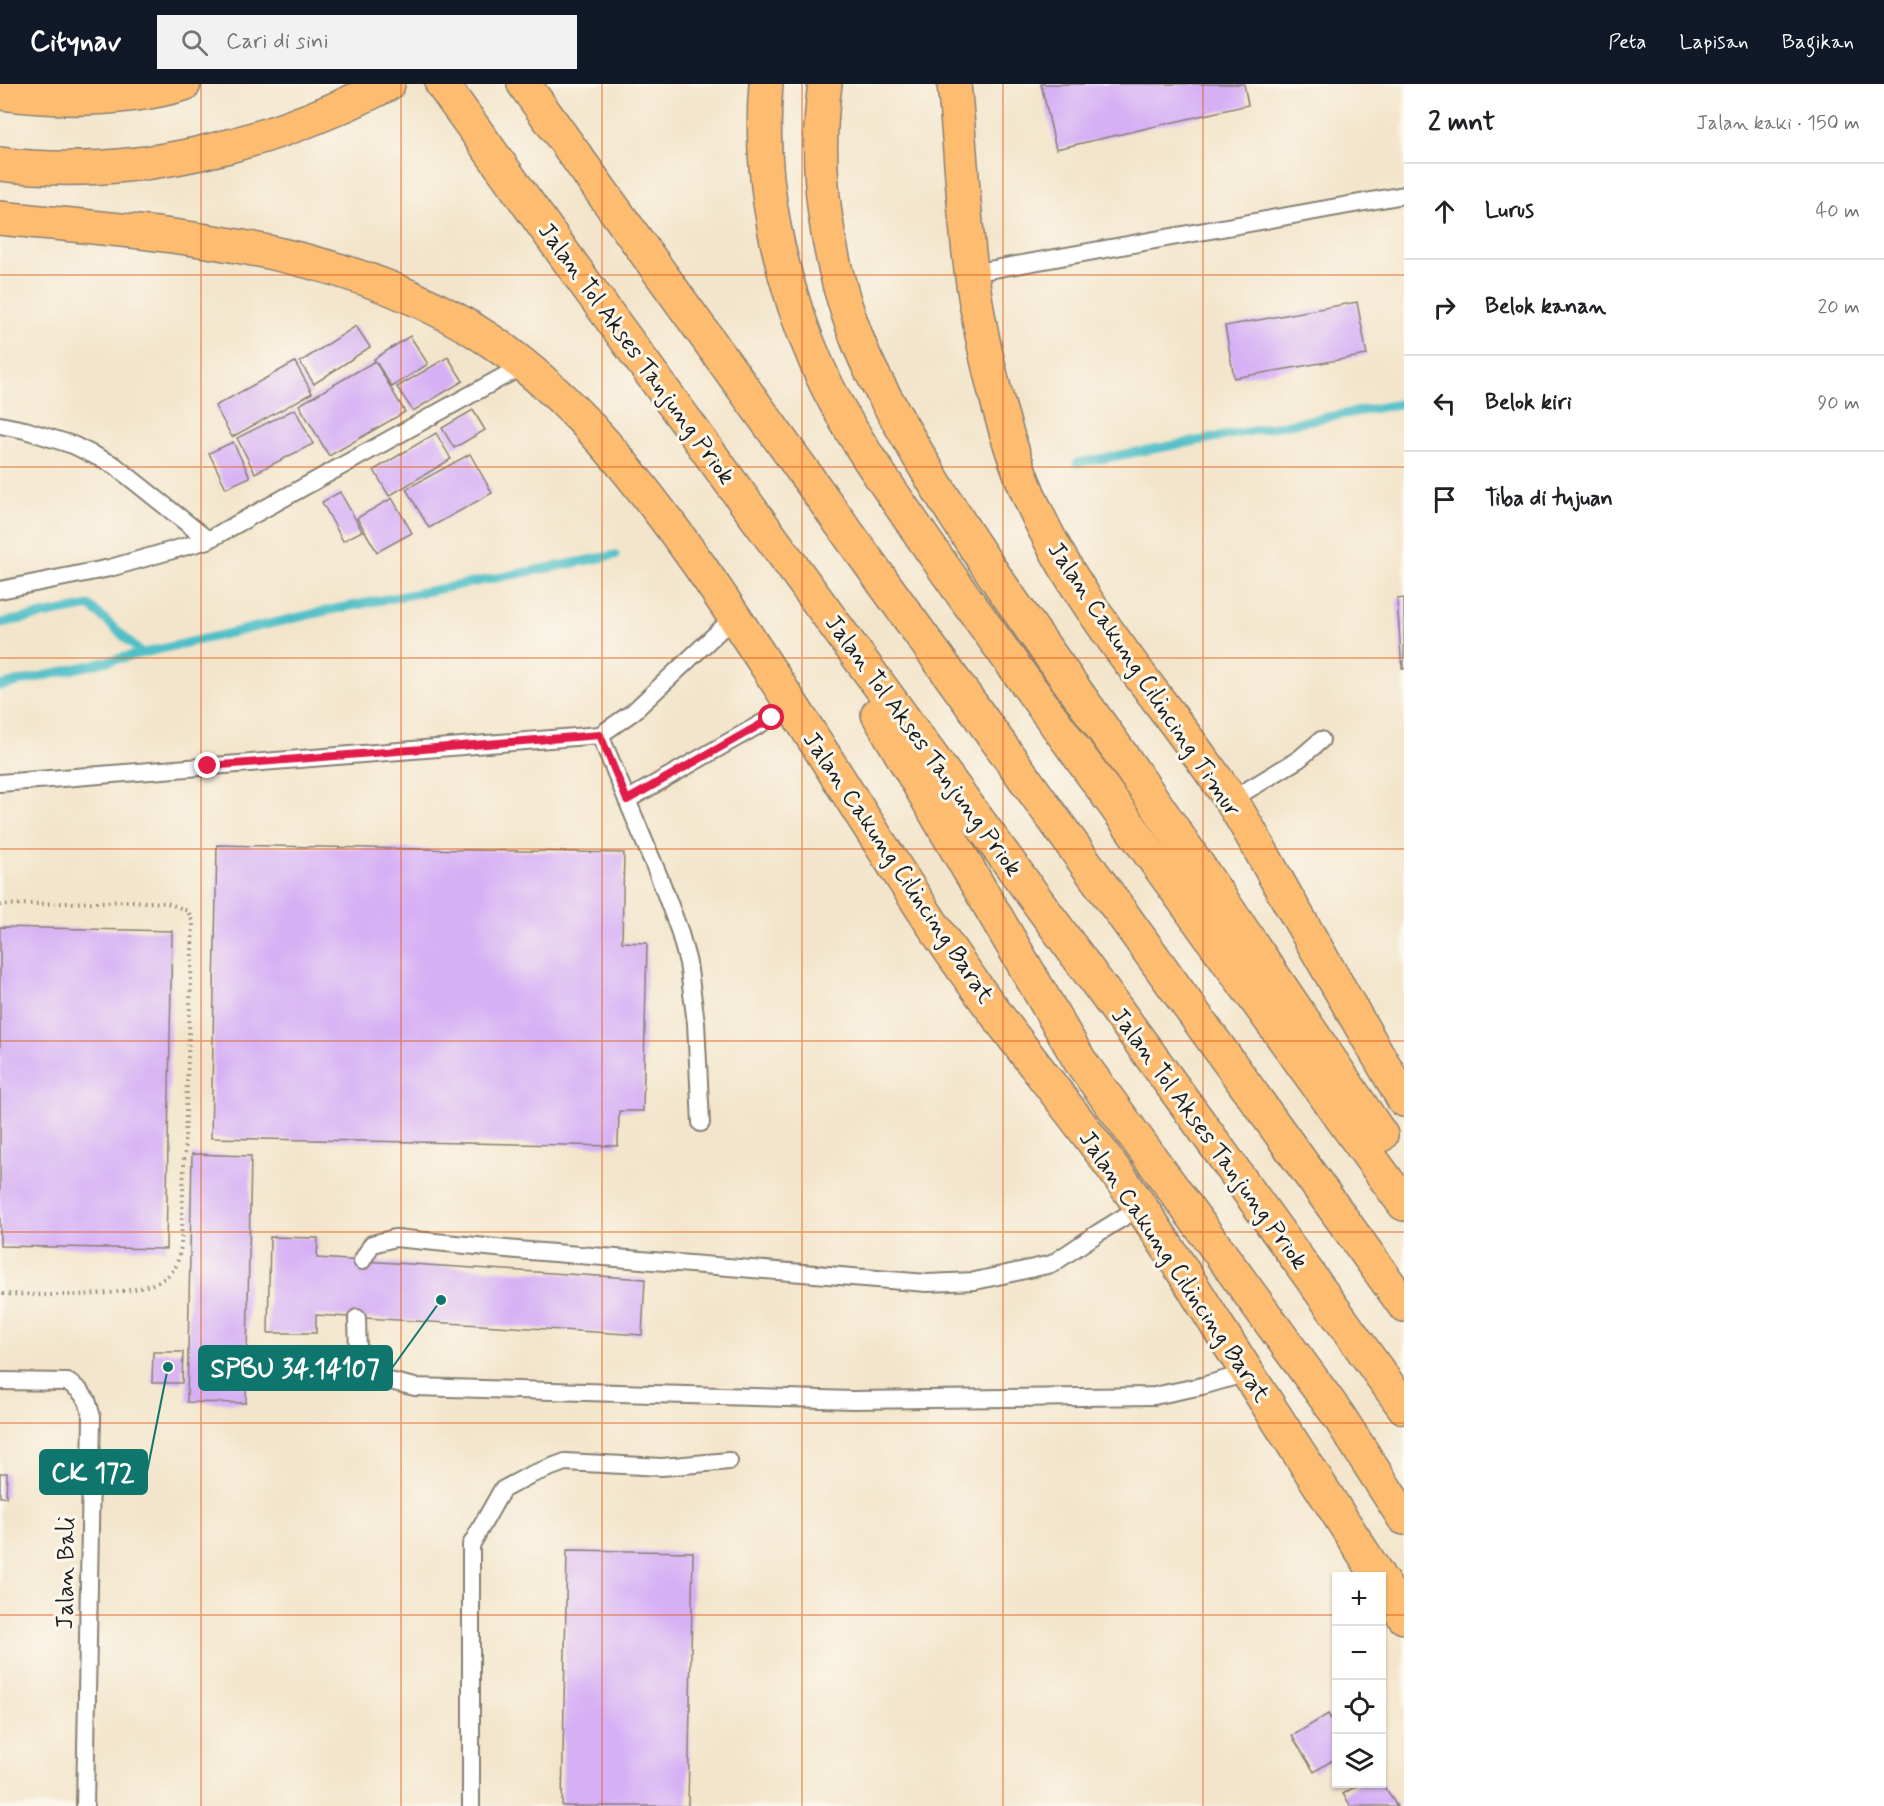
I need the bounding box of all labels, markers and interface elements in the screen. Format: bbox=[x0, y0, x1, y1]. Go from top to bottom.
search box bbox=[157, 15, 577, 69]
text: Citynav bbox=[30, 24, 121, 61]
icon: search bbox=[178, 26, 211, 59]
text: Cari di sini bbox=[226, 28, 329, 56]
text: Peta bbox=[1608, 28, 1647, 56]
text: Lapisan bbox=[1680, 28, 1749, 56]
text: Bagikan bbox=[1782, 28, 1854, 56]
text: 2 mnt bbox=[1428, 106, 1495, 140]
text: Jalan kaki · 150 m bbox=[1696, 110, 1860, 137]
icon: ahead bbox=[1428, 195, 1461, 228]
text: Lurus bbox=[1485, 197, 1534, 225]
text: 40 m bbox=[1816, 198, 1860, 225]
street label: Jalan Tol Akses Tanjung Priok bbox=[530, 217, 741, 491]
icon: right bbox=[1428, 291, 1461, 324]
text: Belok kanan bbox=[1485, 293, 1606, 321]
text: 20 m bbox=[1817, 294, 1860, 321]
icon: left bbox=[1428, 387, 1461, 420]
text: Belok kiri bbox=[1485, 389, 1572, 417]
text: 90 m bbox=[1817, 390, 1860, 417]
icon: arrive bbox=[1428, 483, 1461, 516]
text: Tiba di tujuan bbox=[1485, 485, 1613, 513]
street label: Jalan Cakung Cilincing Timur bbox=[1040, 536, 1248, 824]
street label: Jalan Tol Akses Tanjung Priok bbox=[817, 609, 1028, 883]
route start bbox=[758, 704, 784, 730]
street label: Jalan Cakung Cilincing Barat bbox=[795, 726, 1000, 1010]
route end bbox=[194, 752, 220, 778]
street label: Jalan Tol Akses Tanjung Priok bbox=[1103, 1002, 1314, 1276]
street label: Jalan Cakung Cilincing Barat bbox=[1071, 1125, 1276, 1409]
callout: SPBU 34.14107 bbox=[199, 1346, 392, 1390]
text: SPBU 34.14107 bbox=[210, 1353, 380, 1387]
callout: CK 172 bbox=[40, 1450, 147, 1494]
text: CK 172 bbox=[51, 1457, 135, 1491]
street label: Jalan Bali bbox=[50, 1516, 83, 1630]
map controls bbox=[1332, 1572, 1386, 1788]
button: + bbox=[1332, 1572, 1386, 1626]
button: − bbox=[1332, 1626, 1386, 1680]
button: locate bbox=[1332, 1680, 1386, 1734]
button: layers bbox=[1332, 1734, 1386, 1788]

